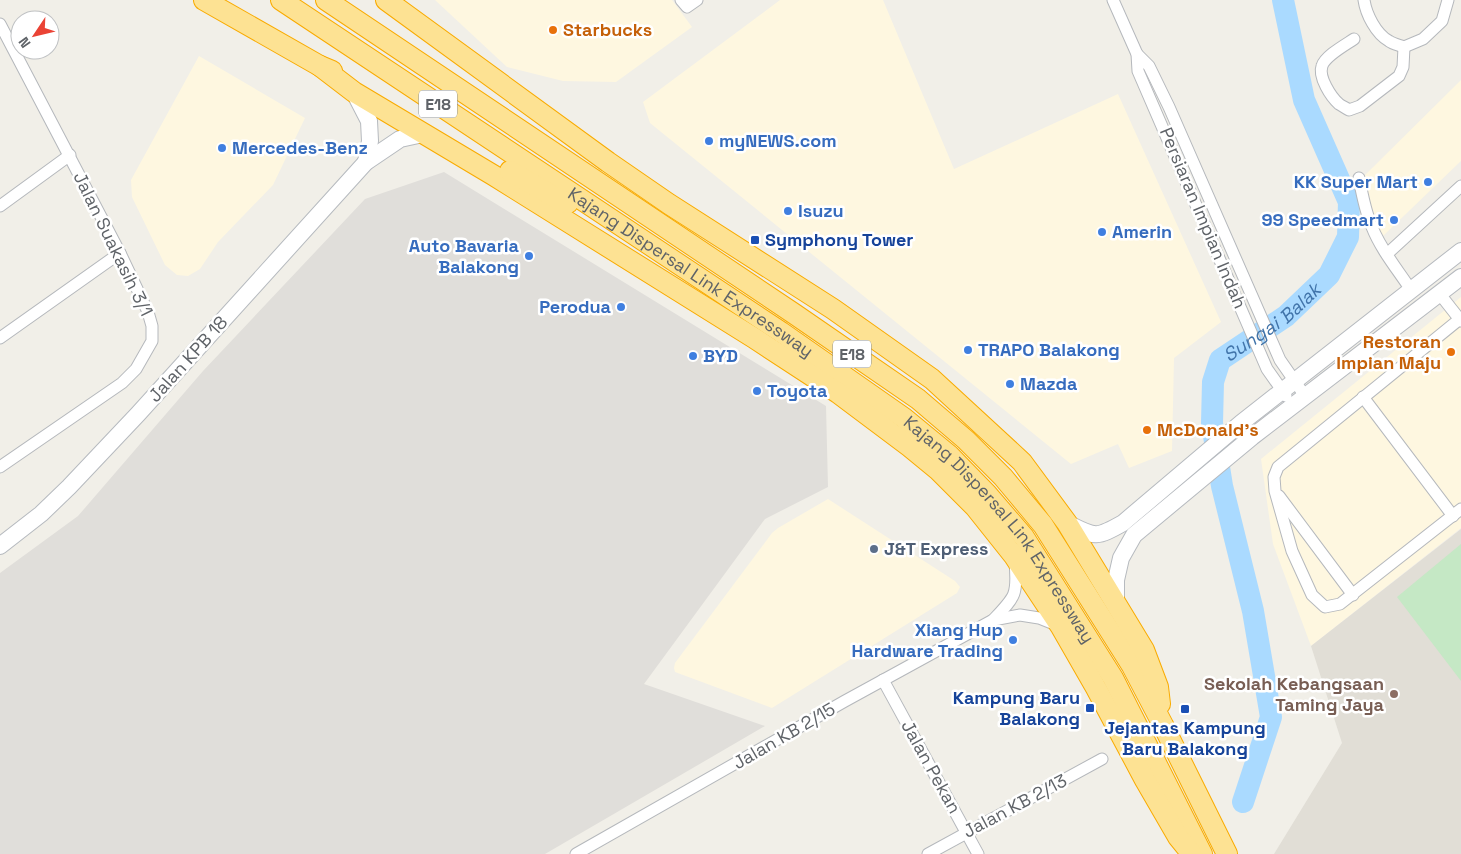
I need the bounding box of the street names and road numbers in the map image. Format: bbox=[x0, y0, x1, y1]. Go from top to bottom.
road number: E18 bbox=[419, 90, 457, 118]
street label: Persiaran Impian Indah bbox=[1155, 124, 1252, 312]
street label: Jalan Suakasih 3/1 bbox=[69, 168, 158, 320]
street label: Kajang Dispersal Link Expressway bbox=[564, 182, 818, 362]
street label: Jalan KPB 18 bbox=[143, 311, 232, 406]
road number: E18 bbox=[833, 340, 871, 368]
street label: Kajang Dispersal Link Expressway bbox=[899, 410, 1100, 647]
street label: Jalan KB 2/15 bbox=[728, 697, 839, 774]
street label: Jalan Pekan bbox=[896, 716, 966, 817]
street label: Jalan KB 2/13 bbox=[959, 769, 1071, 843]

